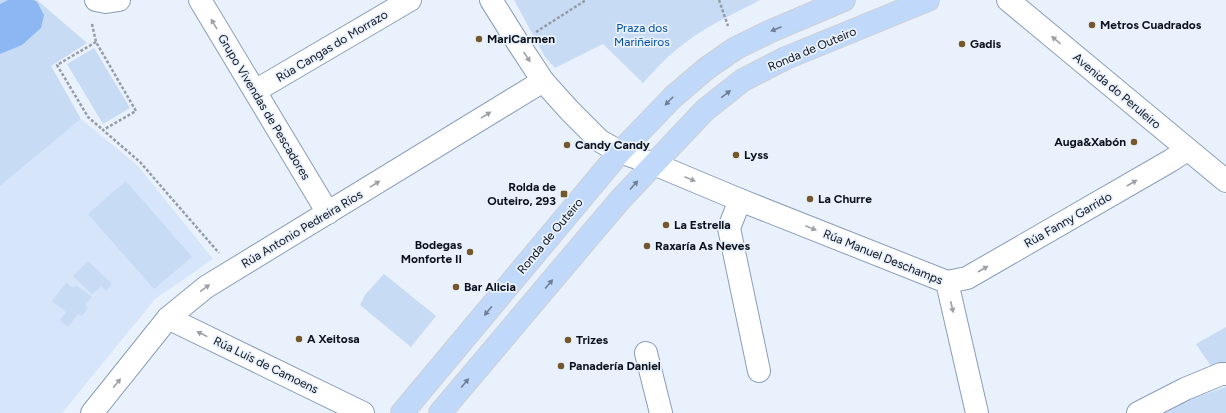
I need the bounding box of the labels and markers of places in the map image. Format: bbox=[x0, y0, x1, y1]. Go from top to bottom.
place label: Metros Cuadrados bbox=[1100, 18, 1202, 32]
marker: Metros Cuadrados bbox=[1087, 20, 1097, 30]
place label: MariCarmen bbox=[487, 32, 555, 46]
marker: MariCarmen bbox=[474, 34, 484, 44]
place label: Gadis bbox=[970, 37, 1002, 51]
marker: Gadis bbox=[957, 39, 967, 49]
place label: Auga&Xabón bbox=[1054, 135, 1126, 149]
marker: Auga&Xabón bbox=[1129, 137, 1139, 147]
place label: Candy Candy bbox=[575, 138, 650, 152]
marker: Candy Candy bbox=[562, 140, 572, 150]
place label: Lyss bbox=[744, 148, 769, 162]
marker: Lyss bbox=[731, 150, 741, 160]
place label: Rolda de Outeiro, 293 bbox=[487, 180, 556, 208]
marker: Rolda de Outeiro, 293 bbox=[559, 189, 569, 199]
place label: La Churre bbox=[818, 192, 872, 206]
marker: La Churre bbox=[805, 194, 815, 204]
place label: La Estrella bbox=[674, 218, 731, 232]
marker: La Estrella bbox=[661, 220, 671, 230]
place label: Bodegas Monforte II bbox=[401, 238, 462, 266]
place label: Raxaría As Neves bbox=[655, 239, 750, 253]
marker: Raxaría As Neves bbox=[642, 241, 652, 251]
marker: Bodegas Monforte II bbox=[465, 247, 475, 257]
place label: Bar Alicia bbox=[464, 280, 516, 294]
marker: Bar Alicia bbox=[451, 282, 461, 292]
place label: A Xeitosa bbox=[307, 332, 360, 346]
place label: Trizes bbox=[576, 333, 609, 347]
marker: A Xeitosa bbox=[294, 334, 304, 344]
marker: Trizes bbox=[563, 335, 573, 345]
place label: Panadería Daniel bbox=[569, 359, 661, 373]
marker: Panadería Daniel bbox=[556, 361, 566, 371]

